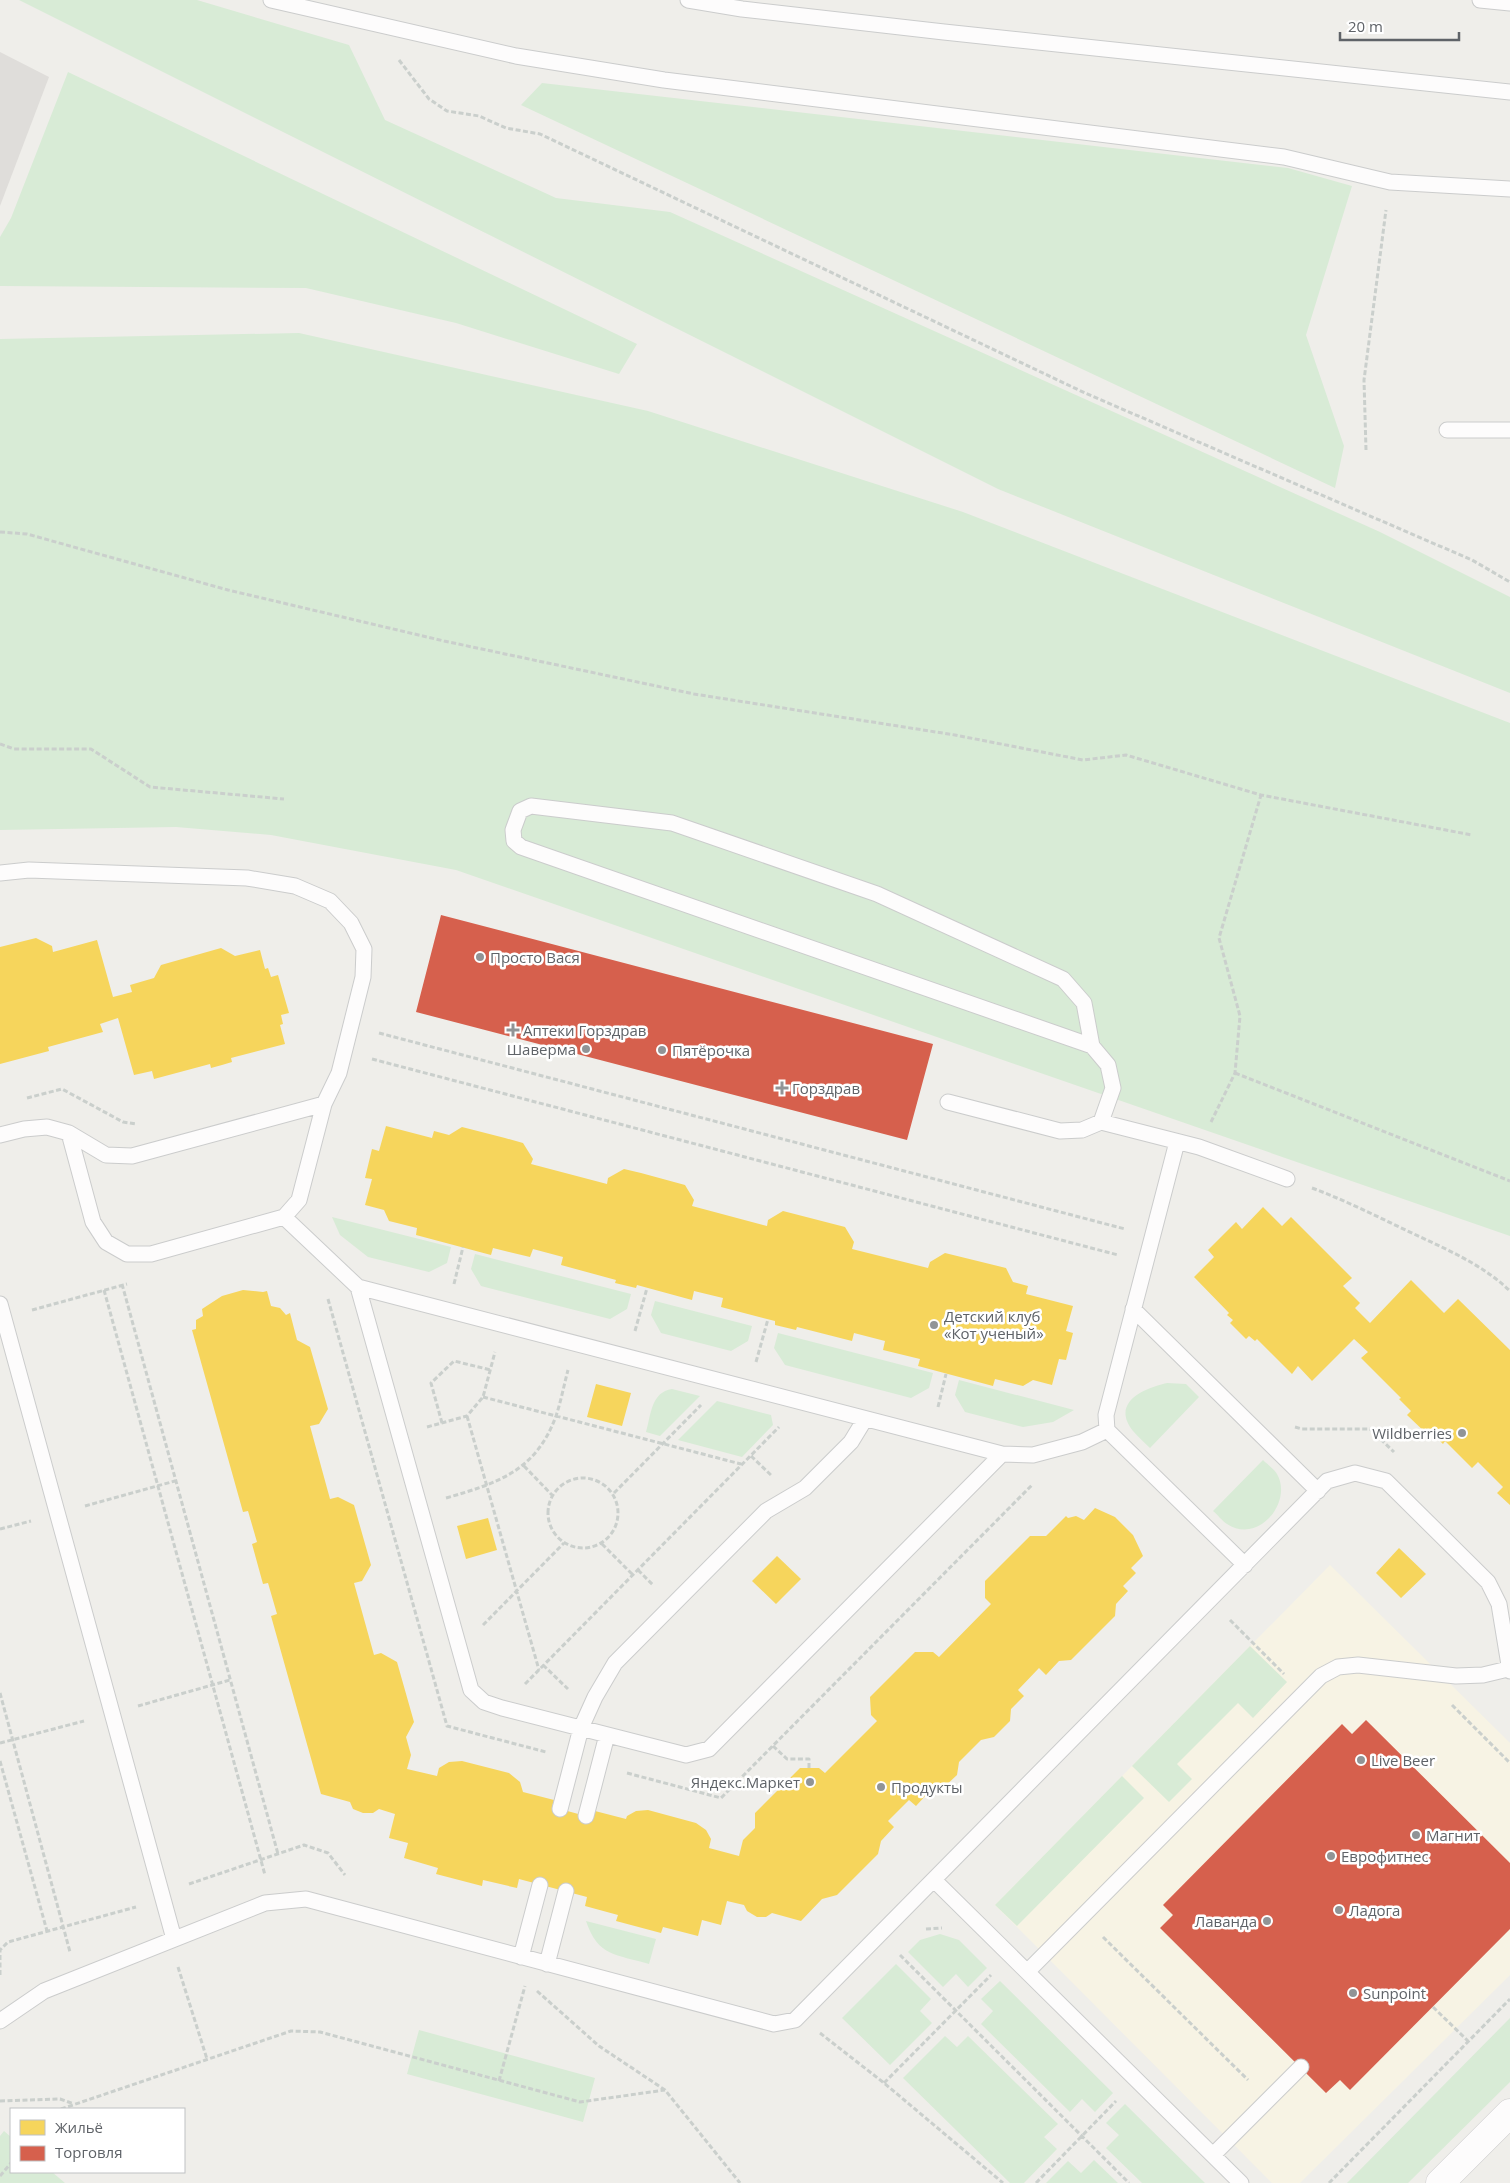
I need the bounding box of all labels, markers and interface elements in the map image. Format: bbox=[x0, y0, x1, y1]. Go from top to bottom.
scale bar bbox=[1340, 10, 1459, 42]
text: 20 m bbox=[1348, 16, 1383, 36]
place label: Просто Вася bbox=[490, 947, 580, 967]
marker: Просто Вася bbox=[474, 951, 486, 963]
place label: Аптеки Горздрав bbox=[523, 1020, 646, 1040]
marker: Аптеки Горздрав bbox=[507, 1024, 519, 1036]
place label: Шаверма bbox=[507, 1039, 576, 1059]
place label: Пятёрочка bbox=[672, 1040, 750, 1060]
marker: Шаверма bbox=[580, 1043, 592, 1055]
marker: Пятёрочка bbox=[656, 1044, 668, 1056]
place label: Горздрав bbox=[792, 1078, 860, 1098]
marker: Горздрав bbox=[776, 1082, 788, 1094]
place label: Детский клуб «Кот ученый» bbox=[944, 1306, 1044, 1343]
marker: Детский клуб «Кот ученый» bbox=[928, 1319, 940, 1331]
place label: Wildberries bbox=[1372, 1423, 1452, 1443]
marker: Wildberries bbox=[1456, 1427, 1468, 1439]
place label: Live Beer bbox=[1371, 1750, 1435, 1770]
marker: Live Beer bbox=[1355, 1754, 1367, 1766]
place label: Яндекс.Маркет bbox=[691, 1772, 800, 1792]
marker: Яндекс.Маркет bbox=[804, 1776, 816, 1788]
place label: Продукты bbox=[891, 1777, 963, 1797]
marker: Продукты bbox=[875, 1781, 887, 1793]
place label: Магнит bbox=[1426, 1825, 1480, 1845]
marker: Магнит bbox=[1410, 1829, 1422, 1841]
place label: Еврофитнес bbox=[1341, 1846, 1429, 1866]
marker: Еврофитнес bbox=[1325, 1850, 1337, 1862]
place label: Ладога bbox=[1349, 1900, 1400, 1920]
marker: Ладога bbox=[1333, 1904, 1345, 1916]
place label: Лаванда bbox=[1195, 1911, 1257, 1931]
marker: Лаванда bbox=[1261, 1915, 1273, 1927]
place label: Sunpoint bbox=[1363, 1983, 1426, 2003]
marker: Sunpoint bbox=[1347, 1987, 1359, 1999]
legend bbox=[10, 2108, 185, 2173]
text: Жильё bbox=[55, 2117, 103, 2137]
text: Торговля bbox=[55, 2142, 122, 2162]

